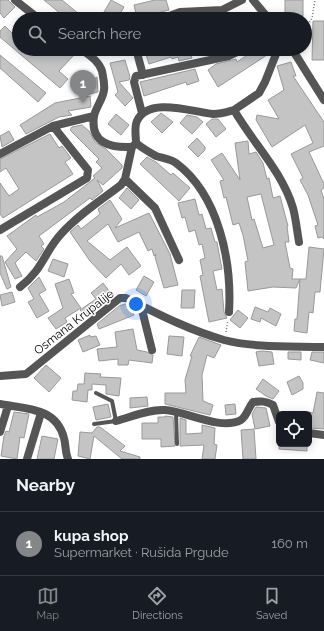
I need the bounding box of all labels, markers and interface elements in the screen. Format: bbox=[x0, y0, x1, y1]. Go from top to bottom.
search box bbox=[12, 12, 312, 56]
icon: search bbox=[26, 23, 48, 45]
text: Search here bbox=[58, 25, 141, 43]
pin: 1 bbox=[70, 70, 96, 103]
street label: Osmana Krupalije bbox=[31, 286, 117, 358]
your location bbox=[126, 294, 146, 314]
map controls bbox=[276, 411, 312, 447]
button: locate bbox=[276, 411, 312, 447]
text: Nearby bbox=[16, 475, 75, 495]
text: kupa shop bbox=[54, 527, 128, 545]
text: 1 bbox=[26, 536, 32, 551]
text: 160 m bbox=[271, 536, 308, 551]
text: Supermarket · Rušida Prgude bbox=[54, 545, 229, 560]
tab: Map bbox=[37, 585, 59, 622]
tab: Directions bbox=[132, 585, 183, 622]
tab: Saved bbox=[256, 585, 287, 622]

